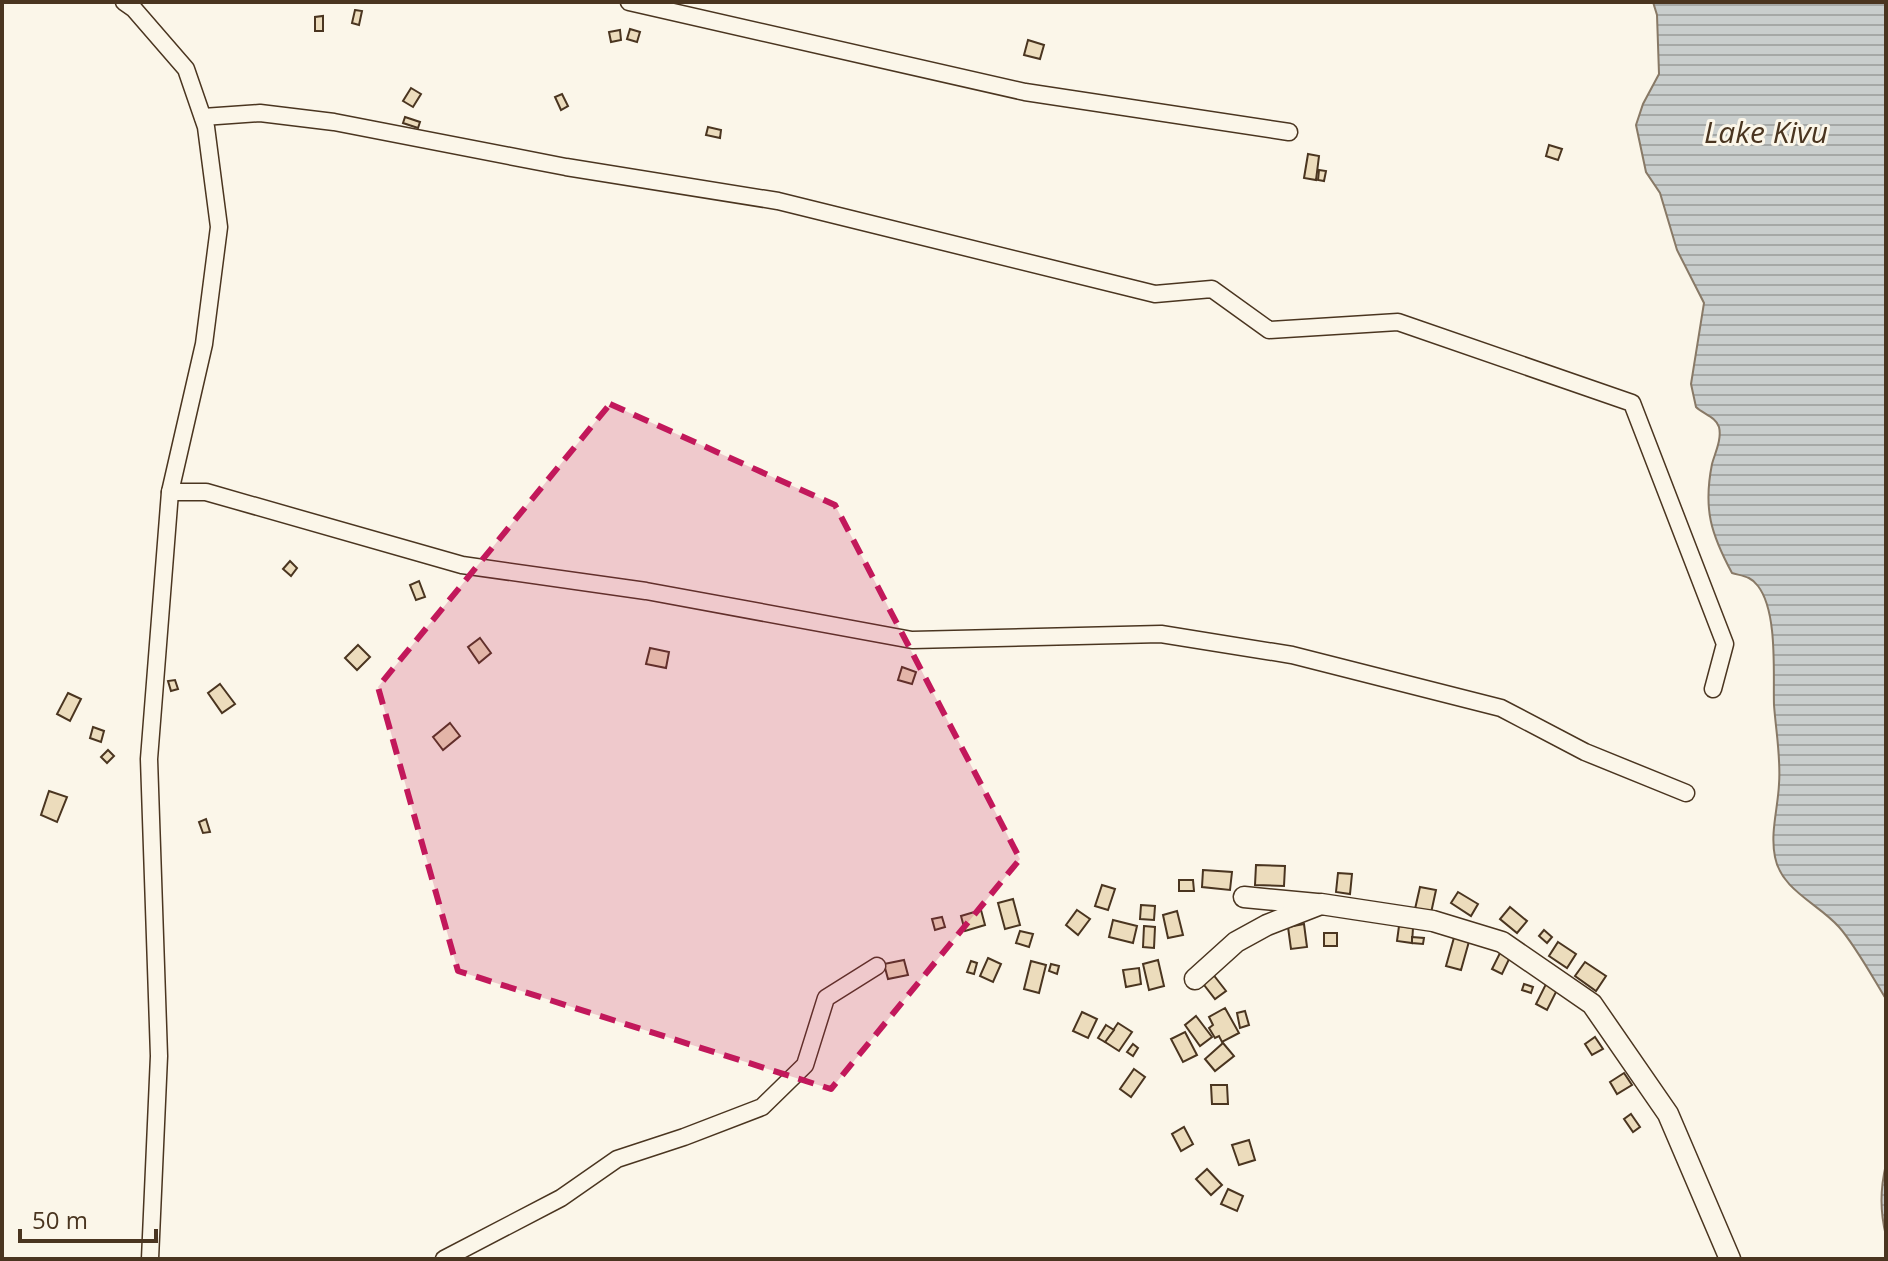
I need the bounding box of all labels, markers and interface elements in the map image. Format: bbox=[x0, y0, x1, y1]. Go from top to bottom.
water label: Lake Kivu bbox=[1704, 111, 1828, 152]
scale bar bbox=[20, 1193, 156, 1243]
text: 50 m bbox=[32, 1203, 88, 1236]

